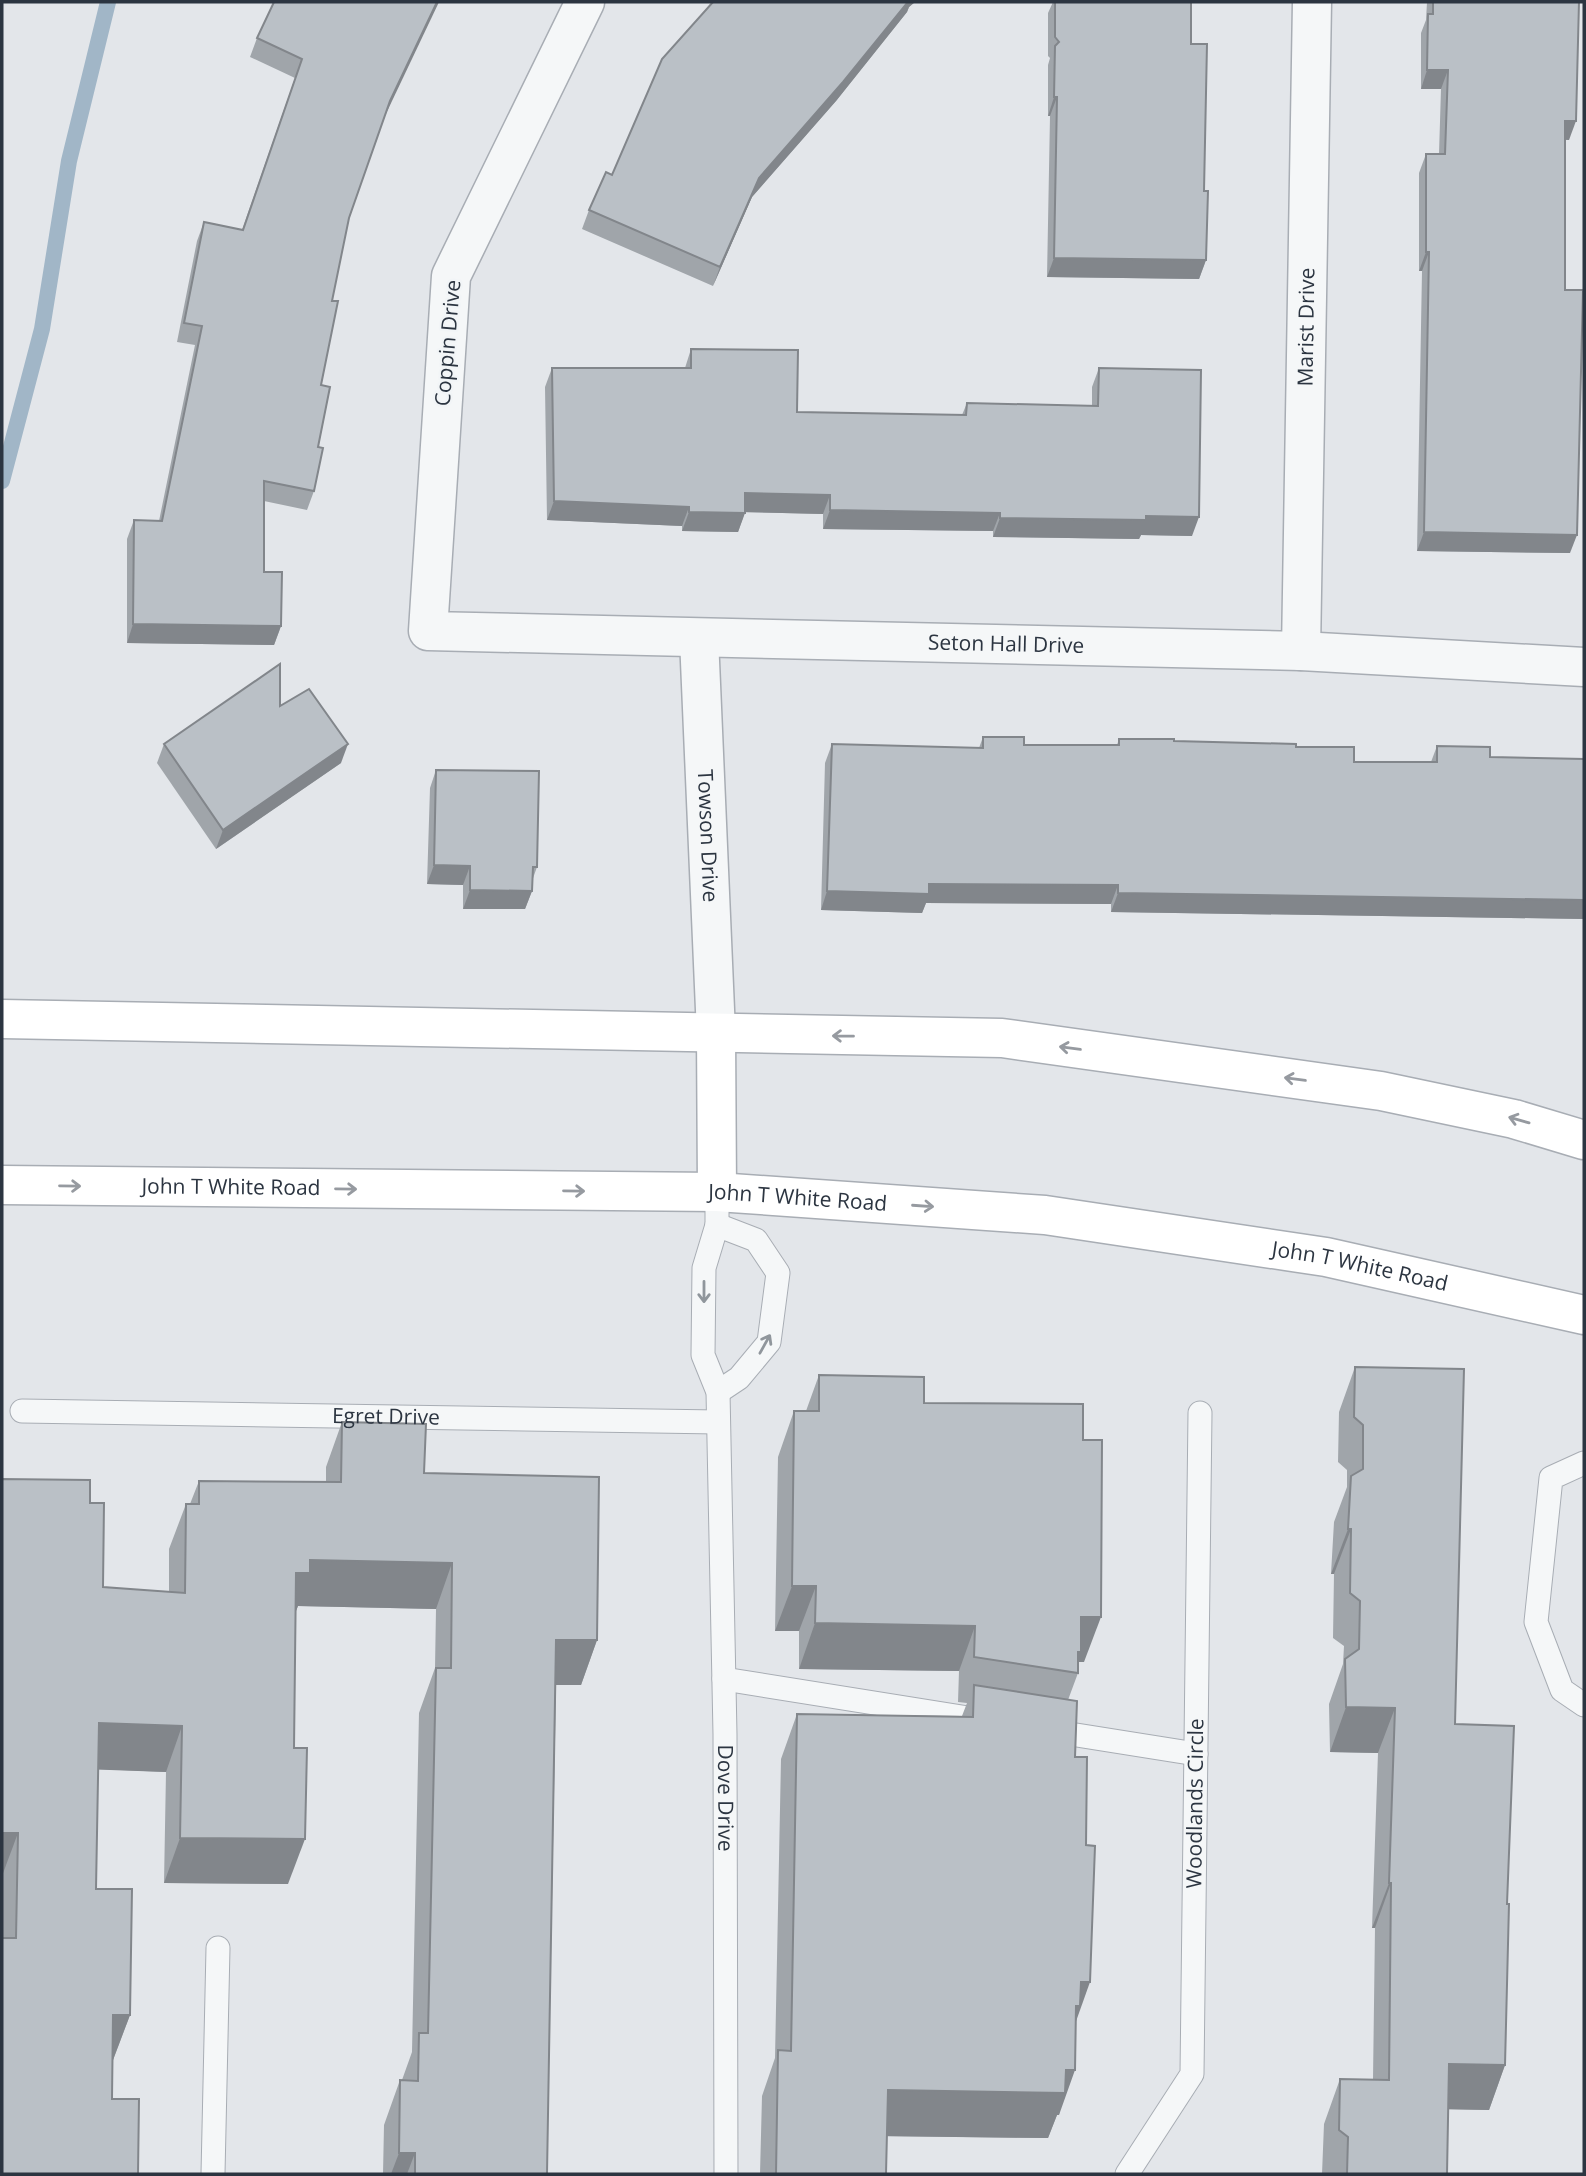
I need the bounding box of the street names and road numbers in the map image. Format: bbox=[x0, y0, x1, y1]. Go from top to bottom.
street label: Marist Drive bbox=[1290, 267, 1320, 387]
street label: Coppin Drive bbox=[428, 279, 466, 407]
street label: Seton Hall Drive bbox=[928, 627, 1085, 659]
street label: Towson Drive bbox=[692, 769, 725, 903]
street label: John T White Road bbox=[139, 1171, 321, 1201]
street label: John T White Road bbox=[706, 1177, 888, 1217]
street label: John T White Road bbox=[1268, 1234, 1451, 1297]
street label: Egret Drive bbox=[332, 1401, 440, 1431]
street label: Woodlands Circle bbox=[1179, 1718, 1209, 1888]
street label: Dove Drive bbox=[712, 1744, 740, 1852]

